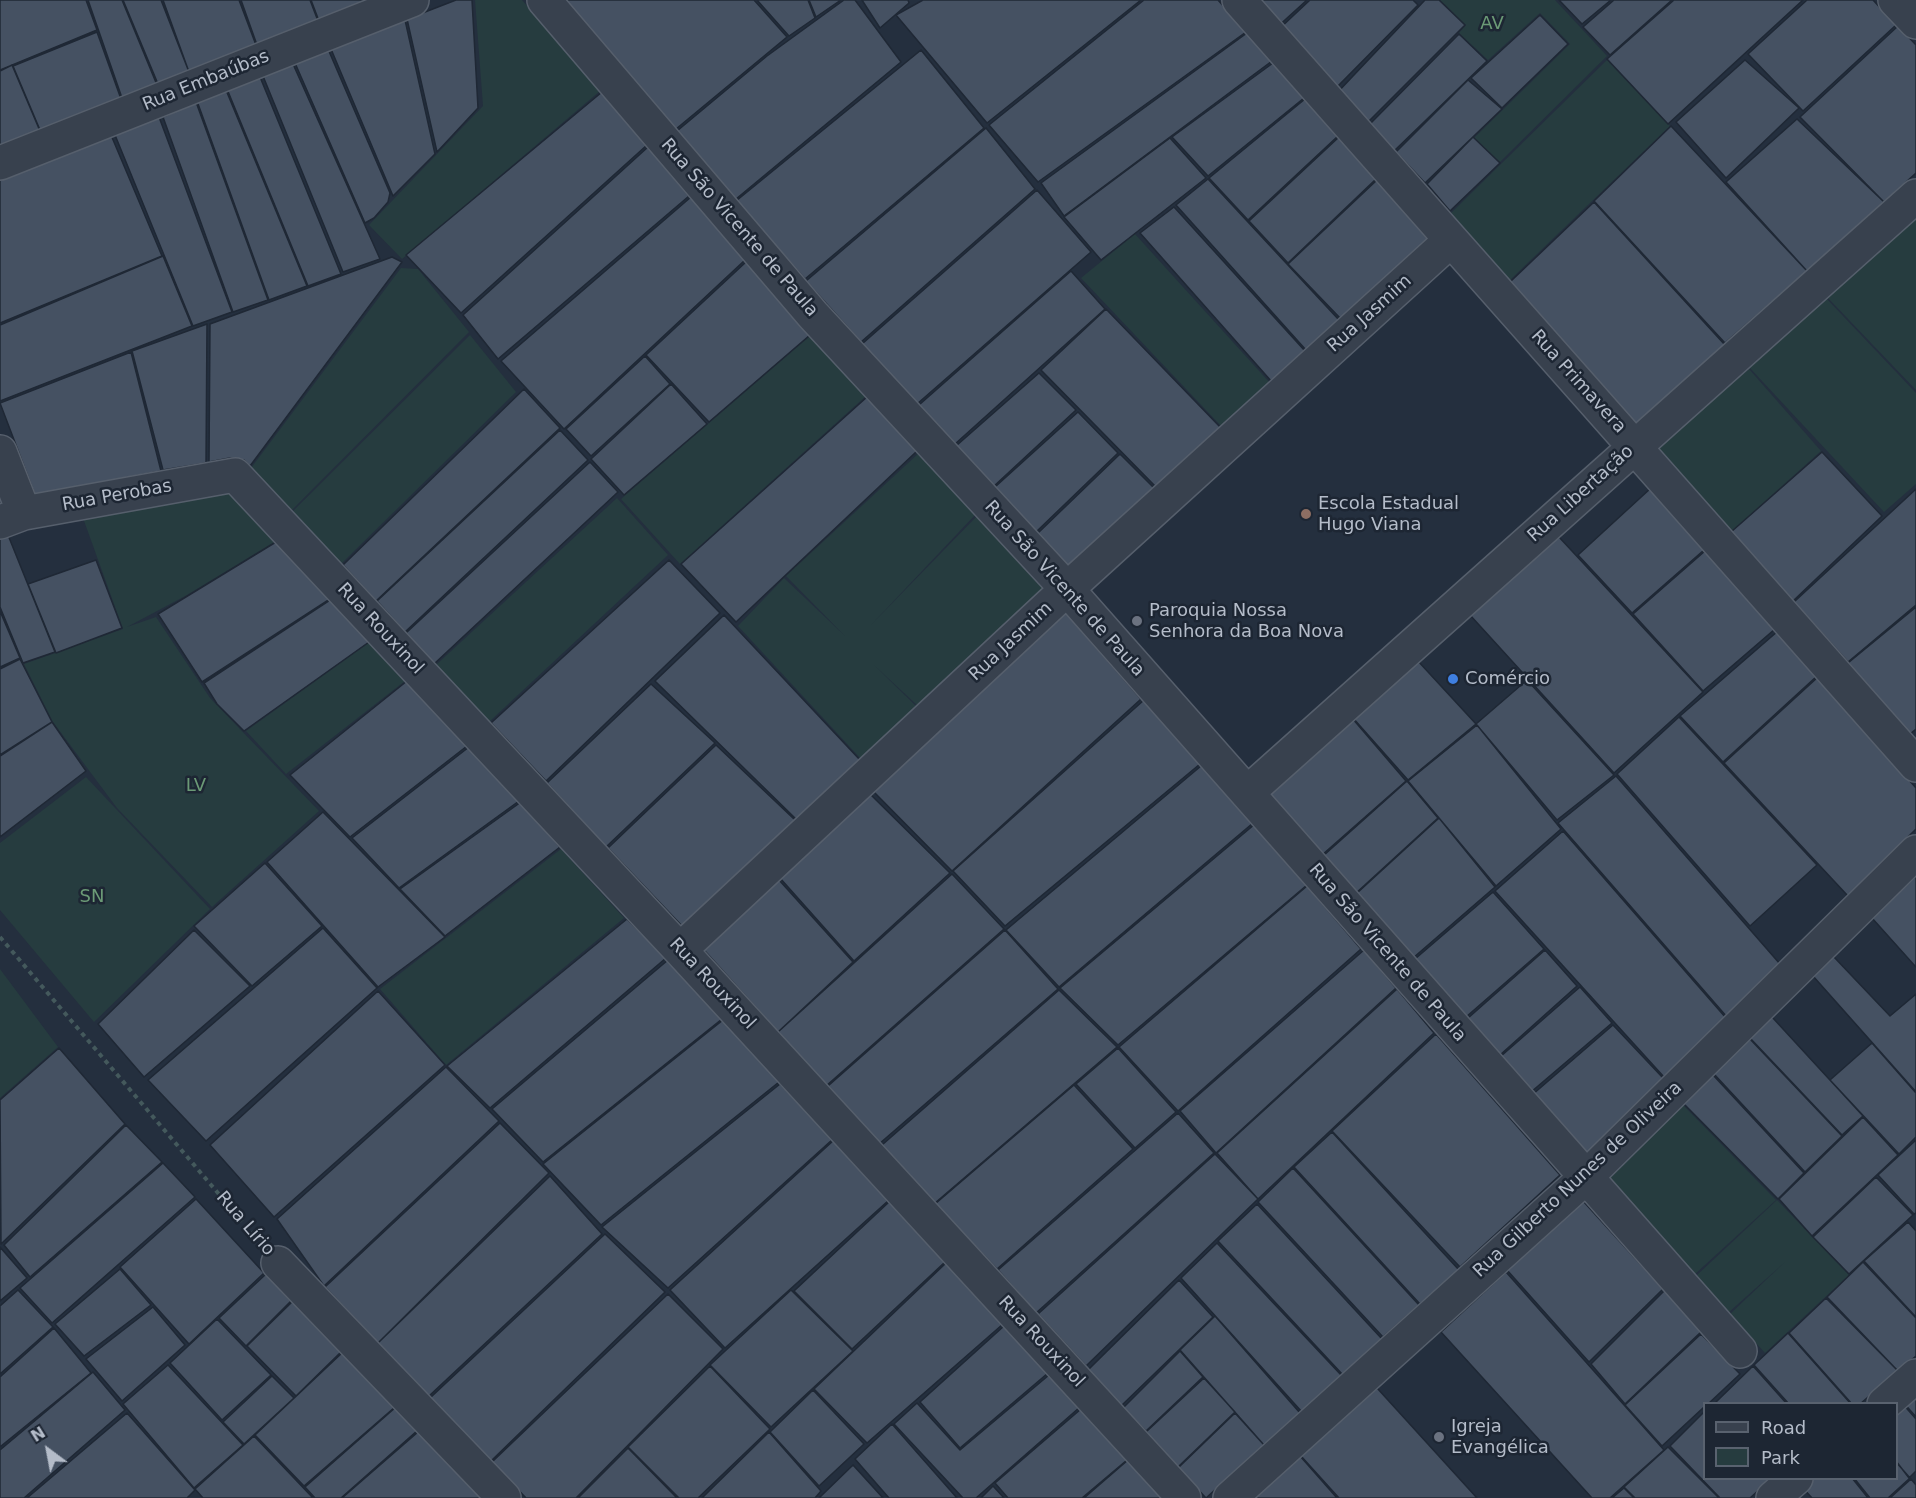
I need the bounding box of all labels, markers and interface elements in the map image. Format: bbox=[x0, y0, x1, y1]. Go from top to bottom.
park label: AV bbox=[1480, 13, 1504, 35]
street label: Rua Embaúbas bbox=[140, 46, 272, 116]
street label: Rua São Vicente de Paula bbox=[656, 135, 822, 321]
street label: Rua Jasmim bbox=[1324, 271, 1416, 357]
street label: Rua Primavera bbox=[1526, 326, 1630, 438]
street label: Rua Libertação bbox=[1524, 441, 1638, 547]
street label: Rua Perobas bbox=[60, 476, 174, 516]
place label: Escola Estadual Hugo Viana bbox=[1318, 493, 1459, 536]
street label: Rua São Vicente de Paula bbox=[979, 497, 1149, 681]
marker: Escola Estadual Hugo Viana bbox=[1299, 507, 1313, 521]
street label: Rua Rouxinol bbox=[332, 579, 428, 679]
street label: Rua Jasmim bbox=[965, 598, 1057, 686]
place label: Paroquia Nossa Senhora da Boa Nova bbox=[1149, 600, 1344, 642]
marker: Paroquia Nossa Senhora da Boa Nova bbox=[1130, 614, 1144, 628]
place label: Comércio bbox=[1465, 668, 1550, 690]
marker: Comércio bbox=[1446, 672, 1460, 686]
park label: LV bbox=[186, 775, 206, 797]
street label: Rua São Vicente de Paula bbox=[1304, 860, 1470, 1046]
park label: SN bbox=[80, 886, 104, 908]
street label: Rua Rouxinol bbox=[664, 934, 760, 1034]
street label: Rua Gilberto Nunes de Oliveira bbox=[1469, 1077, 1687, 1283]
street label: Rua Lírio bbox=[211, 1187, 279, 1261]
street label: Rua Rouxinol bbox=[993, 1292, 1089, 1392]
legend bbox=[1703, 1402, 1898, 1480]
place label: Igreja Evangélica bbox=[1451, 1416, 1549, 1458]
text: Road bbox=[1761, 1417, 1806, 1438]
north arrow bbox=[18, 1420, 78, 1480]
text: N bbox=[27, 1423, 49, 1446]
marker: Igreja Evangélica bbox=[1432, 1430, 1446, 1444]
text: Park bbox=[1761, 1447, 1800, 1468]

